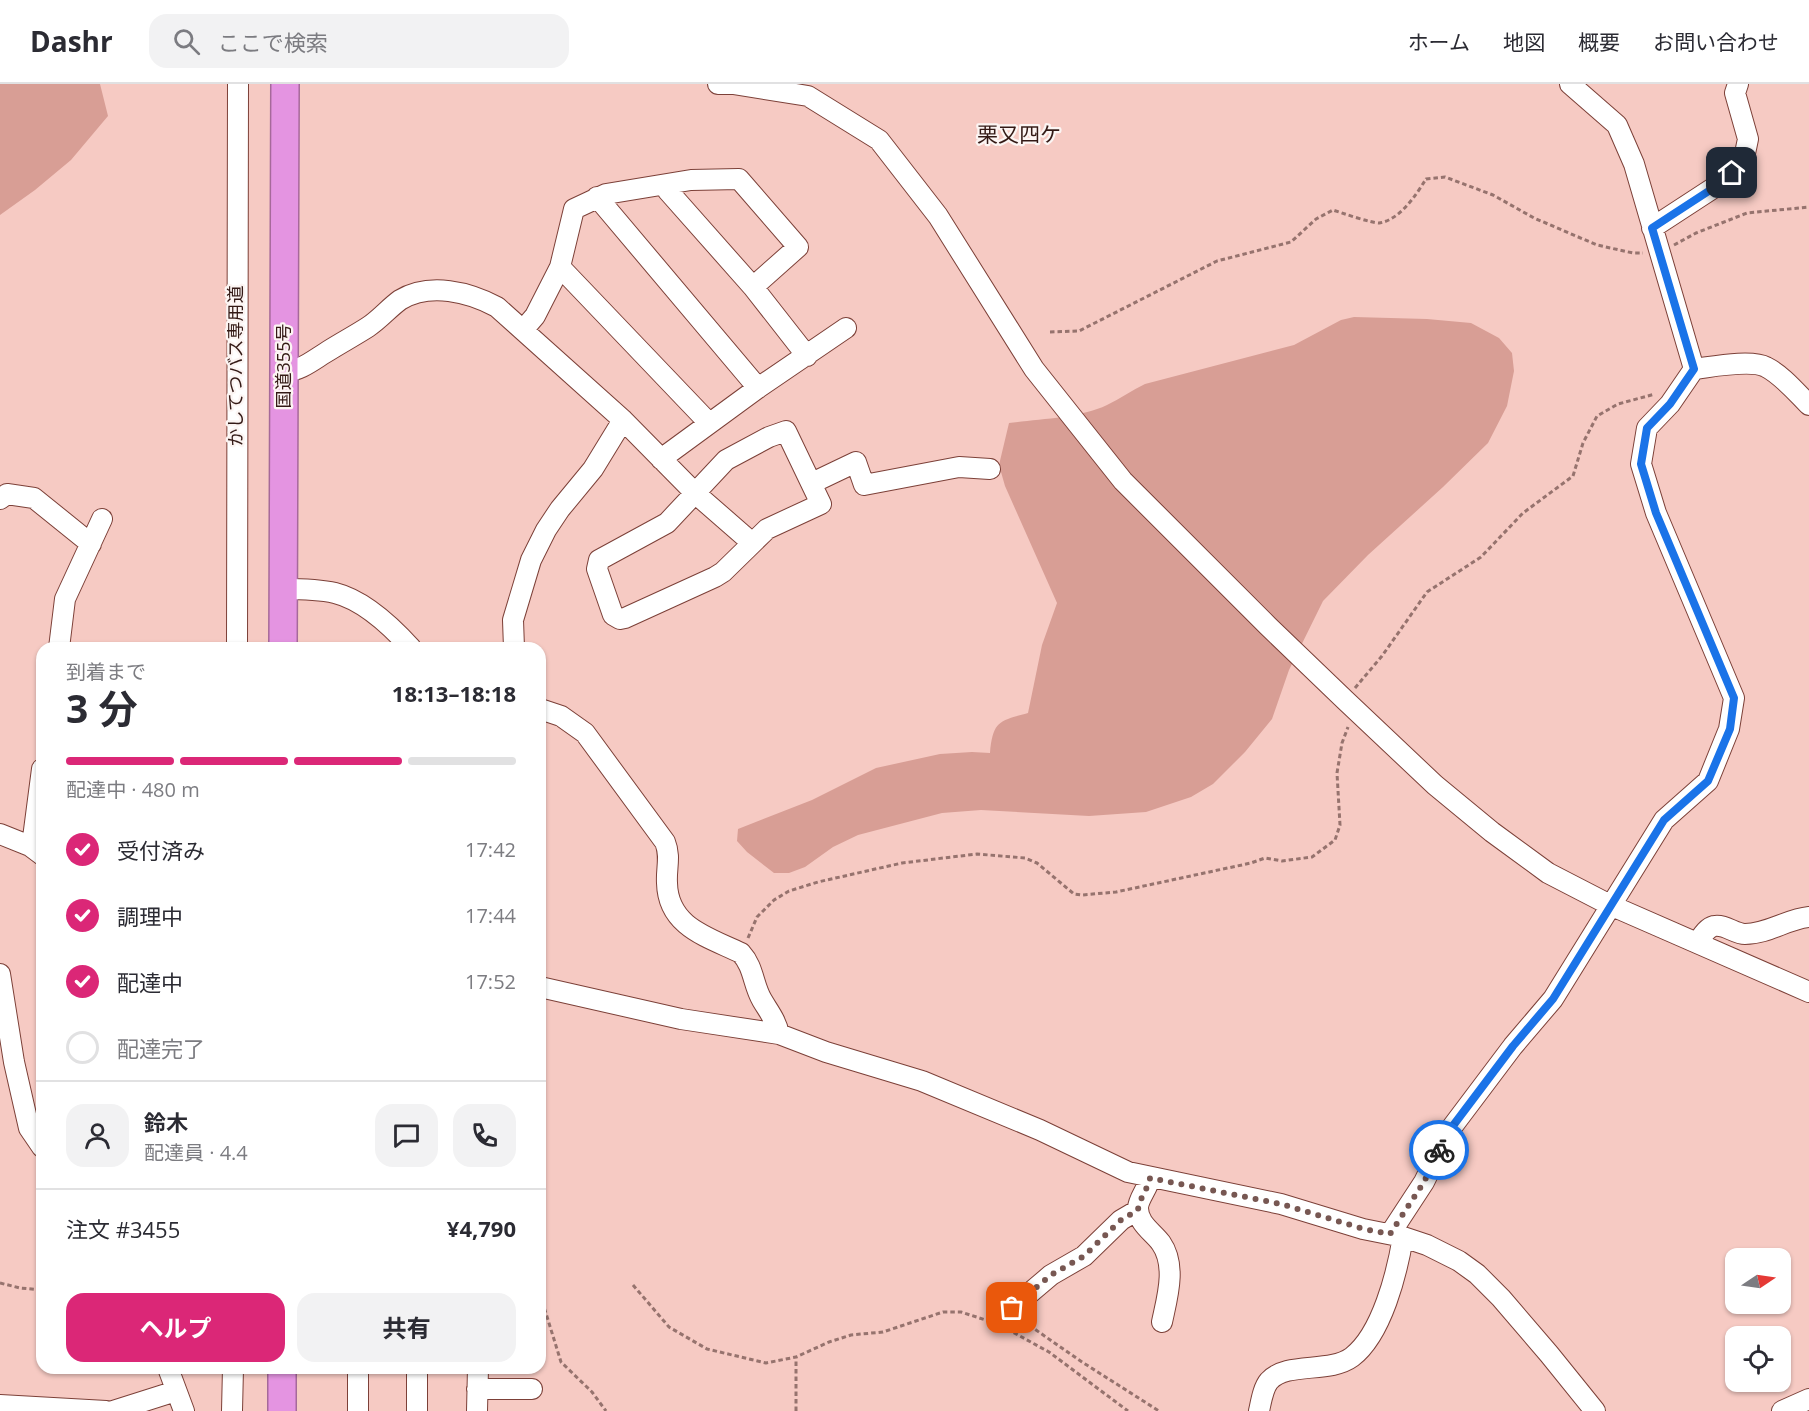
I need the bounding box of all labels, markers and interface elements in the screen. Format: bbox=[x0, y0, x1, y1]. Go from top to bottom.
search box bbox=[149, 14, 569, 68]
text: Dashr bbox=[30, 22, 113, 60]
icon: search bbox=[170, 25, 203, 58]
text: ここで検索 bbox=[218, 27, 328, 57]
text: ホーム bbox=[1408, 28, 1470, 56]
text: 地図 bbox=[1503, 28, 1545, 56]
text: 概要 bbox=[1578, 28, 1620, 56]
text: お問い合わせ bbox=[1653, 28, 1779, 56]
district label: 栗又四ケ bbox=[977, 120, 1061, 148]
pin bbox=[1706, 147, 1757, 198]
icon: home bbox=[1715, 156, 1748, 189]
street label: かしてつバス専用道 bbox=[223, 285, 247, 447]
street label: 国道355号 bbox=[271, 324, 295, 408]
text: 到着まで bbox=[66, 658, 146, 685]
text: 18:13–18:18 bbox=[392, 678, 516, 708]
text: 3 分 bbox=[66, 681, 137, 734]
text: 配達中 · 480 m bbox=[66, 776, 200, 803]
icon: check bbox=[66, 833, 99, 866]
text: 受付済み bbox=[117, 835, 205, 865]
text: 17:42 bbox=[465, 836, 516, 863]
icon: check bbox=[66, 899, 99, 932]
text: 調理中 bbox=[117, 901, 183, 931]
text: 17:44 bbox=[465, 902, 516, 929]
icon: check bbox=[66, 965, 99, 998]
text: 配達中 bbox=[117, 967, 183, 997]
text: 17:52 bbox=[465, 968, 516, 995]
text: 配達完了 bbox=[117, 1033, 205, 1063]
button: person bbox=[66, 1104, 129, 1167]
button: chat bbox=[375, 1104, 438, 1167]
button: phone bbox=[453, 1104, 516, 1167]
text: 鈴木 bbox=[144, 1107, 188, 1137]
courier bbox=[1409, 1120, 1469, 1180]
icon: bike bbox=[1423, 1134, 1456, 1167]
text: 配達員 · 4.4 bbox=[144, 1139, 248, 1166]
text: ¥4,790 bbox=[447, 1213, 516, 1243]
text: 注文 #3455 bbox=[66, 1214, 180, 1244]
north arrow bbox=[1725, 1248, 1791, 1314]
map controls bbox=[1725, 1248, 1791, 1392]
pin bbox=[986, 1282, 1037, 1333]
icon: bag bbox=[995, 1291, 1028, 1324]
button: ヘルプ bbox=[66, 1293, 285, 1362]
button: 共有 bbox=[297, 1293, 516, 1362]
button: locate bbox=[1725, 1326, 1791, 1392]

